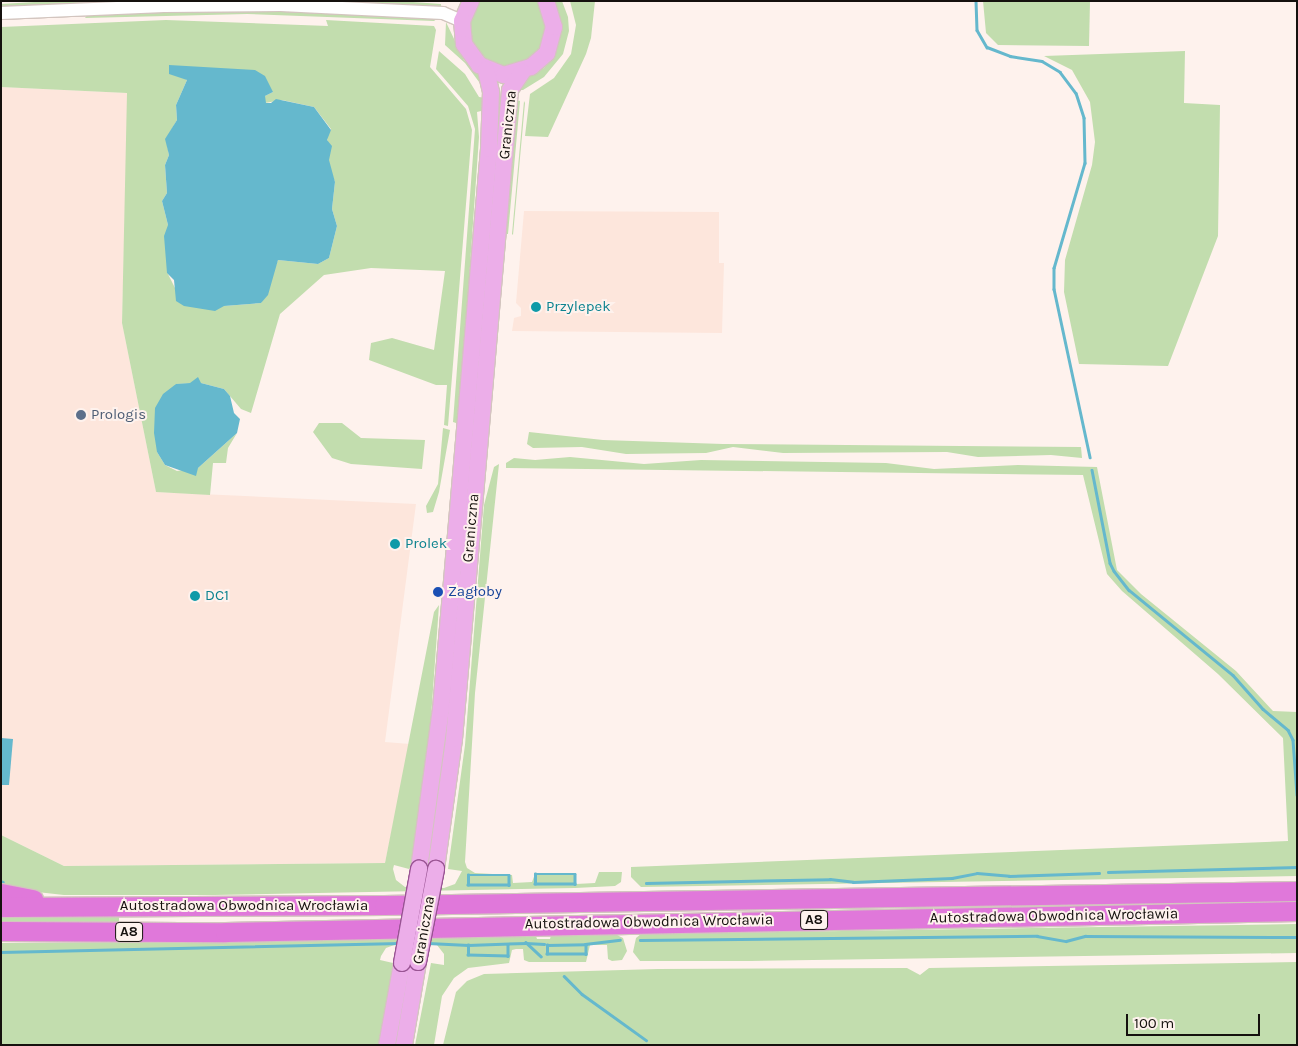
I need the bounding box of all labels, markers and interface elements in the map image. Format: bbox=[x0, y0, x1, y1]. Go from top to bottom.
street label: Graniczna bbox=[495, 90, 521, 160]
place label: Przylepek bbox=[546, 298, 611, 316]
marker: Przylepek bbox=[530, 301, 542, 313]
place label: Prologis bbox=[91, 406, 146, 424]
marker: Prologis bbox=[75, 409, 87, 421]
street label: Graniczna bbox=[459, 493, 483, 563]
place label: Prolek bbox=[405, 535, 447, 553]
marker: Prolek bbox=[389, 538, 401, 550]
place label: Zagłoby bbox=[448, 583, 502, 601]
marker: Zagłoby bbox=[432, 586, 444, 598]
place label: DC1 bbox=[205, 587, 229, 605]
marker: DC1 bbox=[189, 590, 201, 602]
street label: Graniczna bbox=[409, 894, 439, 966]
street label: Autostradowa Obwodnica Wrocławia bbox=[120, 897, 368, 915]
street label: Autostradowa Obwodnica Wrocławia bbox=[930, 905, 1178, 927]
road number: A8 bbox=[799, 908, 829, 932]
street label: Autostradowa Obwodnica Wrocławia bbox=[525, 911, 773, 933]
road number: A8 bbox=[114, 920, 144, 944]
scale bar bbox=[1128, 1004, 1262, 1036]
text: 100 m bbox=[1134, 1014, 1174, 1032]

